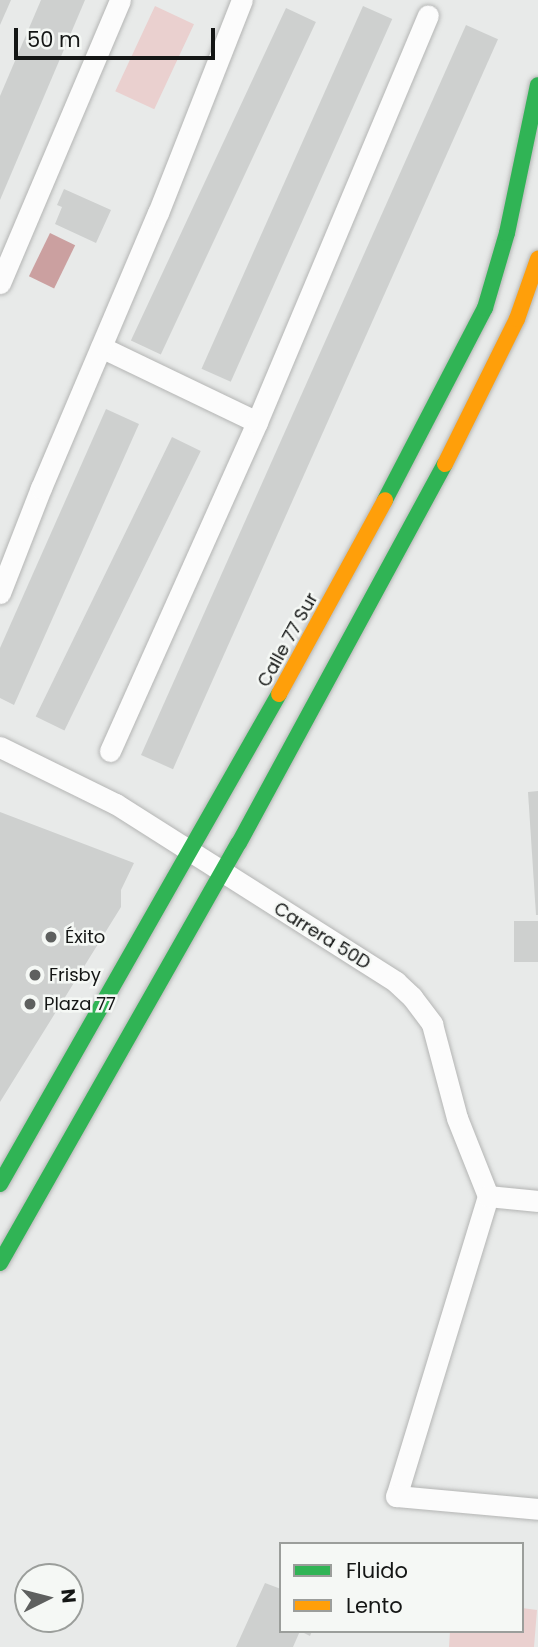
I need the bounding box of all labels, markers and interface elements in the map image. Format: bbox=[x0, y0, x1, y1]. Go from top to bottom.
scale bar bbox=[18, 14, 219, 58]
text: 50 m bbox=[27, 25, 81, 54]
street label: Calle 77 Sur bbox=[253, 589, 323, 691]
street label: Carrera 50D bbox=[270, 898, 374, 974]
place label: Éxito bbox=[65, 926, 105, 948]
marker: Éxito bbox=[43, 929, 59, 945]
place label: Frisby bbox=[49, 964, 101, 986]
marker: Frisby bbox=[27, 967, 43, 983]
place label: Plaza 77 bbox=[44, 993, 116, 1015]
marker: Plaza 77 bbox=[22, 996, 38, 1012]
legend bbox=[279, 1542, 524, 1633]
text: Fluido bbox=[346, 1556, 408, 1585]
north arrow bbox=[14, 1563, 84, 1633]
text: N bbox=[54, 1587, 83, 1604]
text: Lento bbox=[346, 1591, 403, 1620]

